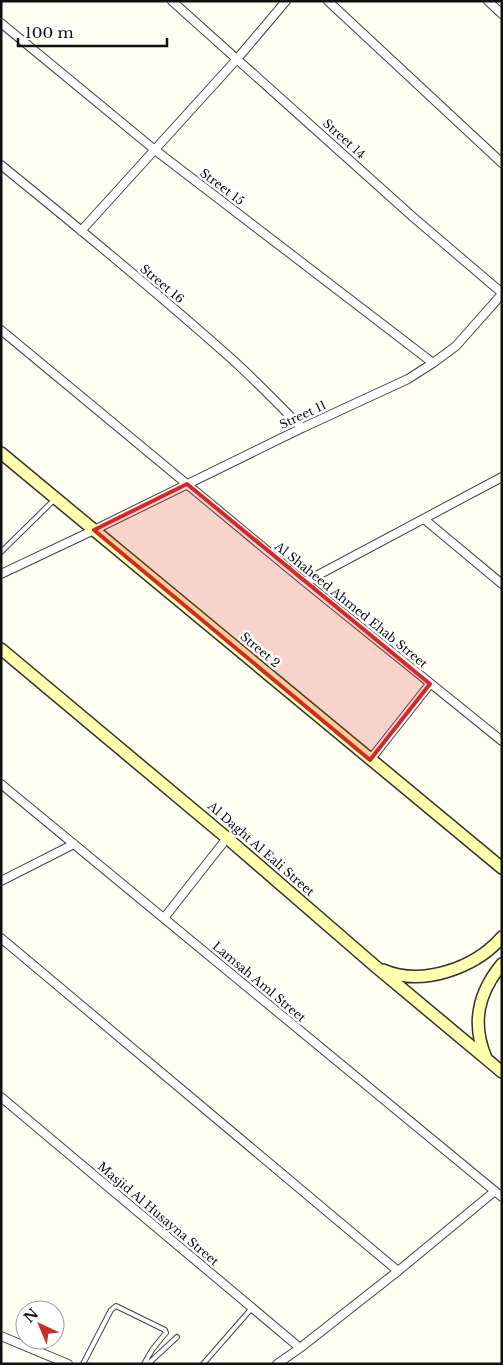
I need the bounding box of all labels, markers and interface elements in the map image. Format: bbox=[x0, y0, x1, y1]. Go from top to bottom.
scale bar bbox=[18, 15, 166, 47]
text: 100 m bbox=[25, 23, 74, 42]
street label: Street 14 bbox=[320, 116, 369, 162]
street label: Street 15 bbox=[197, 165, 248, 208]
street label: Street 16 bbox=[137, 261, 188, 306]
street label: Street 11 bbox=[277, 397, 329, 432]
street label: Al Shaheed Ahmed Ehab Street bbox=[271, 538, 431, 671]
street label: Street 2 bbox=[238, 629, 283, 670]
street label: Al Daght Al Eali Street bbox=[204, 798, 318, 899]
street label: Lamsah Aml Street bbox=[210, 938, 309, 1025]
street label: Masjid Al Husayna Street bbox=[95, 1159, 222, 1269]
north arrow bbox=[15, 1300, 65, 1350]
text: N bbox=[20, 1305, 42, 1327]

